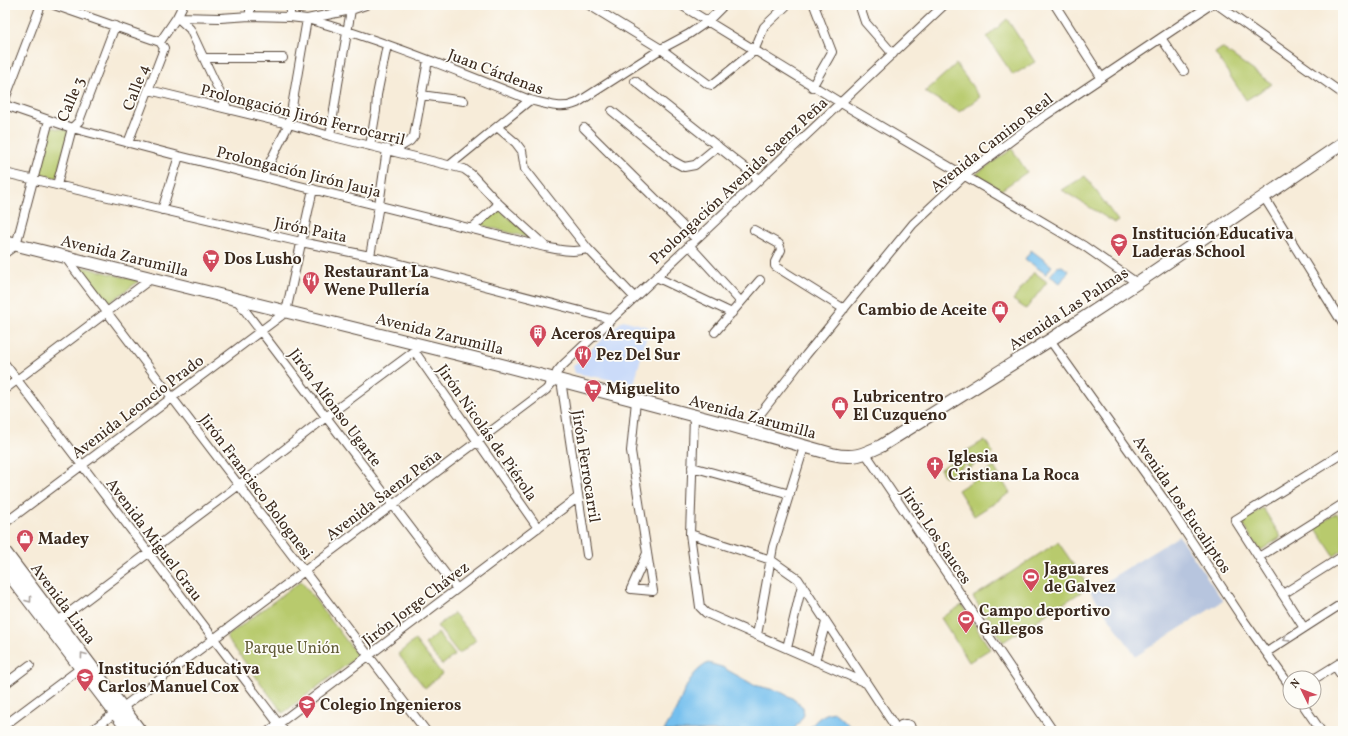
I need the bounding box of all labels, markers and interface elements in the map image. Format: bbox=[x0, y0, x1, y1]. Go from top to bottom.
street label: Juan Cárdenas bbox=[444, 44, 547, 101]
street label: Calle 4 bbox=[118, 61, 156, 114]
street label: Calle 3 bbox=[53, 74, 91, 126]
street label: Prolongación Jirón Ferrocarril bbox=[198, 80, 407, 152]
street label: Avenida Camino Real bbox=[926, 88, 1058, 199]
street label: Prolongación Avenida Saenz Peña bbox=[645, 93, 833, 270]
street label: Prolongación Jirón Jauja bbox=[214, 142, 383, 204]
street label: Jirón Paita bbox=[272, 213, 349, 249]
place label: Institución Educativa Laderas School bbox=[1132, 224, 1294, 264]
street label: Avenida Zarumilla bbox=[58, 230, 191, 283]
school or university icon: Institución Educativa Laderas School bbox=[1109, 232, 1129, 257]
supermarket icon: Dos Lusho bbox=[201, 248, 221, 273]
place label: Dos Lusho bbox=[224, 249, 302, 271]
place label: Restaurant La Wene Pullería bbox=[324, 262, 430, 302]
street label: Avenida Las Palmas bbox=[1005, 263, 1133, 357]
restaurant icon: Restaurant La Wene Pullería bbox=[301, 270, 321, 295]
shop icon: Cambio de Aceite bbox=[990, 299, 1010, 324]
place label: Cambio de Aceite bbox=[858, 300, 987, 322]
street label: Avenida Zarumilla bbox=[373, 308, 506, 361]
building icon: Aceros Arequipa bbox=[528, 323, 548, 348]
place label: Aceros Arequipa bbox=[551, 324, 676, 346]
restaurant icon: Pez Del Sur bbox=[573, 344, 593, 369]
street label: Jirón Alfonso Ugarte bbox=[283, 345, 386, 472]
place label: Pez Del Sur bbox=[596, 345, 681, 367]
street label: Avenida Leoncio Prado bbox=[67, 351, 209, 465]
street label: Jirón Nicolás de Piérola bbox=[431, 360, 542, 506]
supermarket icon: Miguelito bbox=[583, 378, 603, 403]
place label: Miguelito bbox=[606, 379, 680, 401]
place label: Lubricentro El Cuzqueno bbox=[853, 387, 947, 427]
street label: Avenida Zarumilla bbox=[686, 390, 819, 446]
shop icon: Lubricentro El Cuzqueno bbox=[830, 395, 850, 420]
street label: Jirón Ferrocarril bbox=[565, 408, 605, 524]
street label: Jirón Francisco Bolognesi bbox=[193, 410, 318, 565]
street label: Avenida Los Eucaliptos bbox=[1127, 432, 1236, 578]
street label: Avenida Saenz Peña bbox=[322, 445, 447, 546]
place label: Iglesia Cristiana La Roca bbox=[948, 447, 1080, 487]
church icon: Iglesia Cristiana La Roca bbox=[925, 455, 945, 480]
street label: Avenida Miguel Grau bbox=[100, 474, 207, 606]
street label: Jirón Los Sauces bbox=[895, 483, 976, 589]
shop icon: Madey bbox=[15, 528, 35, 553]
place label: Madey bbox=[38, 529, 89, 551]
street label: Jirón Jorge Chávez bbox=[358, 557, 474, 652]
street label: Avenida Lima bbox=[25, 559, 100, 649]
place label: Jaguares de Galvez bbox=[1043, 559, 1116, 599]
sports icon: Jaguares de Galvez bbox=[1021, 567, 1041, 592]
one-way arrow bbox=[24, 595, 31, 602]
place label: Campo deportivo Gallegos bbox=[979, 601, 1110, 641]
sports icon: Campo deportivo Gallegos bbox=[956, 609, 976, 634]
one-way arrow bbox=[1284, 635, 1291, 642]
park label: Parque Unión bbox=[244, 638, 340, 660]
one-way arrow bbox=[81, 652, 88, 659]
place label: Institución Educativa Carlos Manuel Cox bbox=[98, 659, 260, 699]
school or university icon: Institución Educativa Carlos Manuel Cox bbox=[75, 667, 95, 692]
north arrow bbox=[1282, 670, 1322, 710]
text: N bbox=[1288, 676, 1304, 692]
school or university icon: Colegio Ingenieros bbox=[297, 694, 317, 719]
place label: Colegio Ingenieros bbox=[320, 695, 461, 717]

